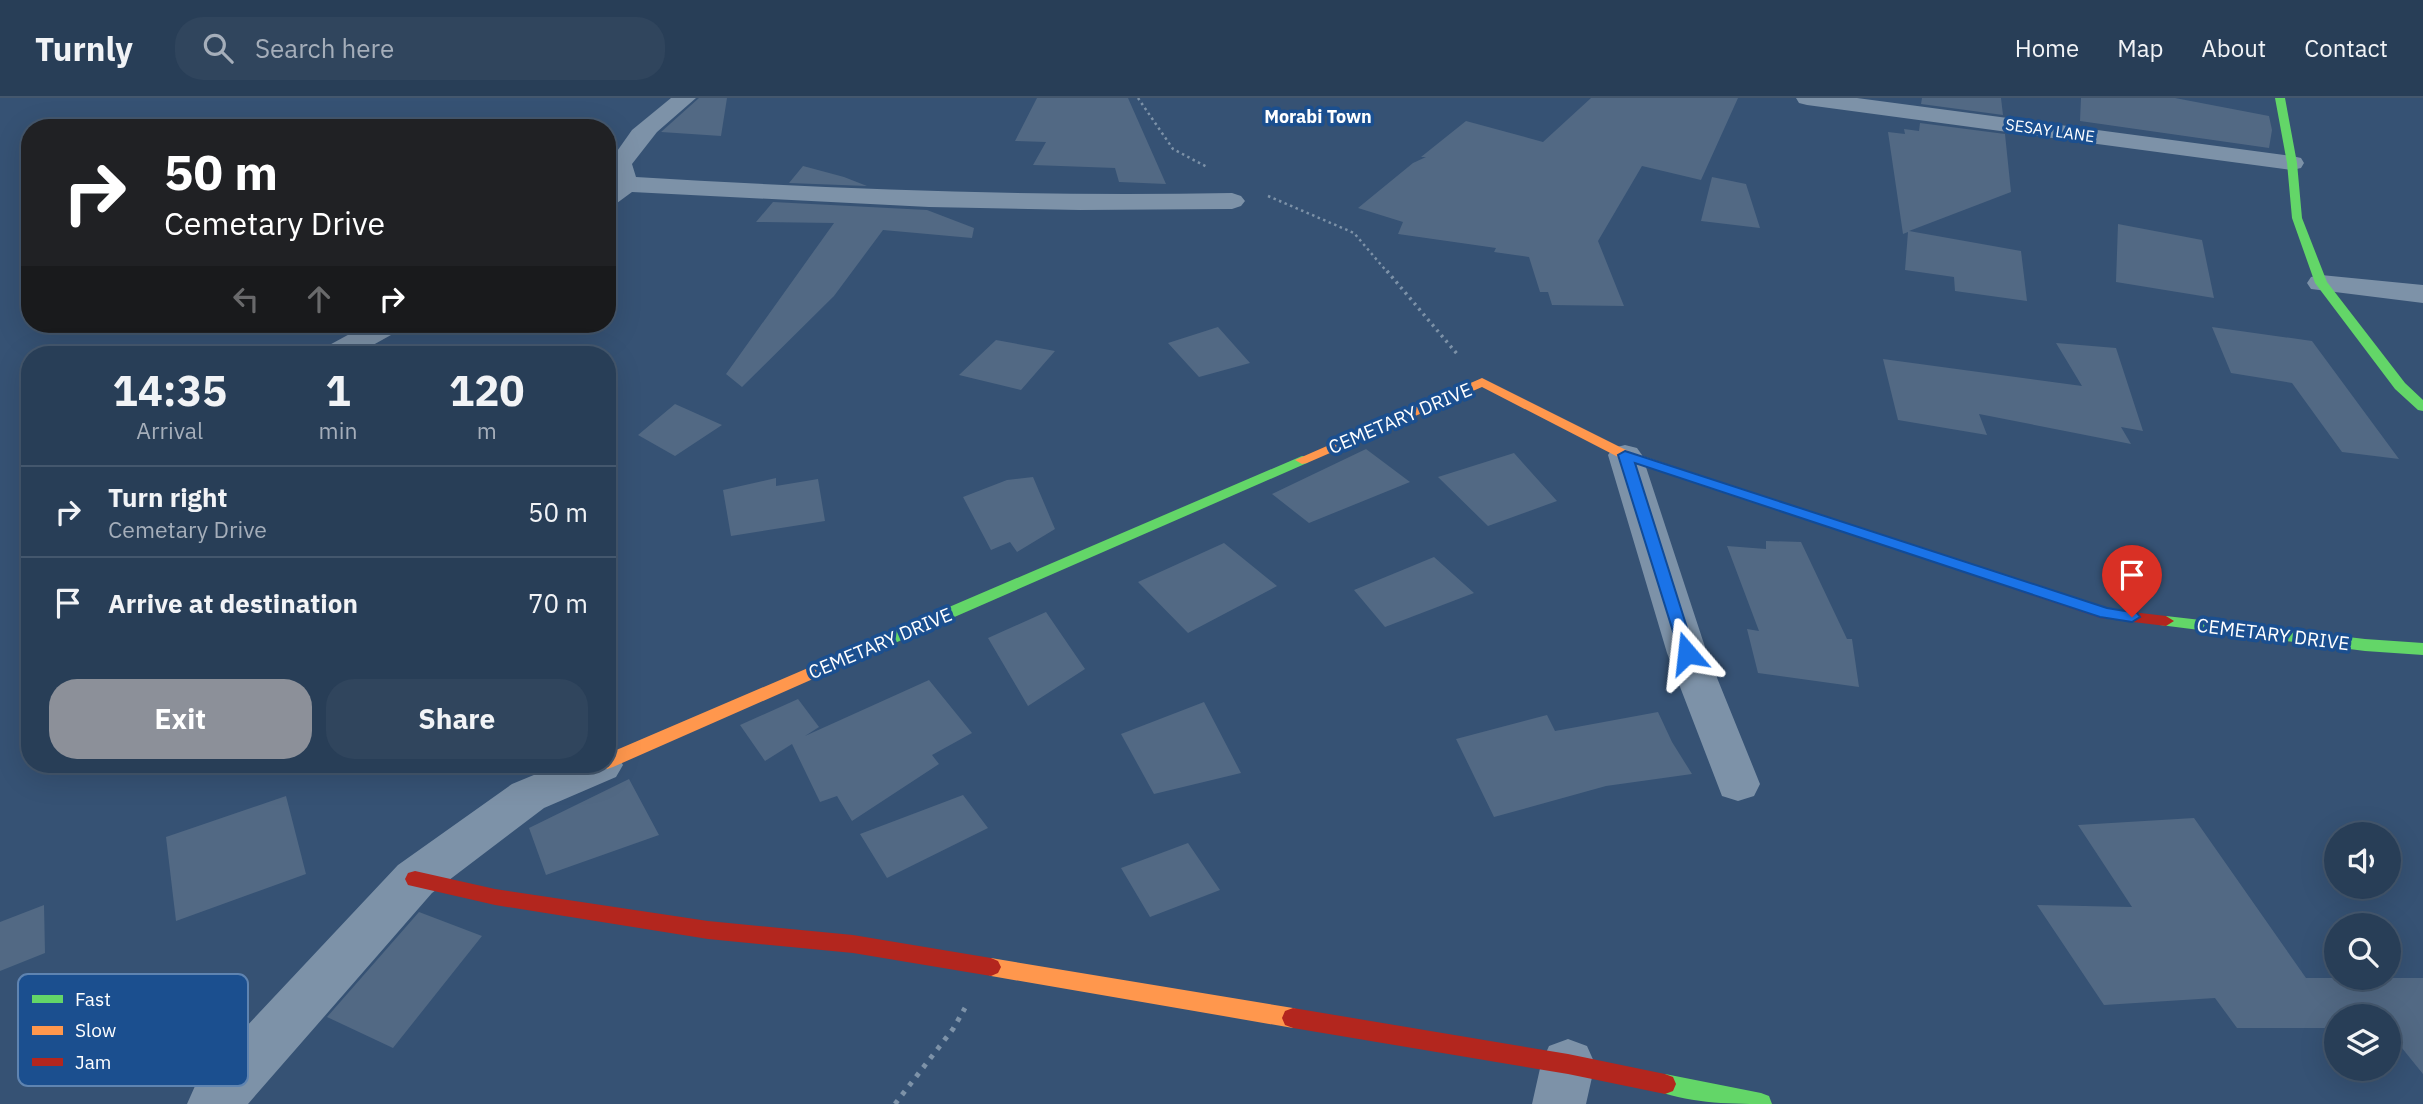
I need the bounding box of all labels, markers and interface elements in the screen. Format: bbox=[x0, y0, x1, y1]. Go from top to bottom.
search box bbox=[175, 17, 665, 80]
text: Turnly bbox=[35, 27, 133, 70]
icon: search bbox=[199, 29, 237, 67]
text: Search here bbox=[255, 31, 394, 65]
text: Home bbox=[2015, 32, 2079, 64]
text: Map bbox=[2117, 32, 2163, 64]
text: About bbox=[2201, 32, 2266, 64]
text: Contact bbox=[2304, 32, 2388, 64]
district label: Morabi Town bbox=[1264, 105, 1372, 128]
street label: SESAY LANE bbox=[2004, 114, 2096, 146]
text: 50 m bbox=[164, 140, 278, 203]
icon: right bbox=[49, 147, 140, 238]
text: Cemetary Drive bbox=[164, 202, 385, 244]
icon: left bbox=[227, 280, 265, 318]
icon: ahead bbox=[300, 280, 338, 318]
icon: right bbox=[373, 280, 411, 318]
text: 14:35 bbox=[112, 363, 227, 418]
text: 1 bbox=[325, 363, 351, 418]
text: 120 bbox=[449, 363, 525, 418]
street label: CEMETARY DRIVE bbox=[1325, 377, 1475, 459]
text: Arrival bbox=[136, 415, 203, 445]
text: min bbox=[319, 415, 357, 445]
text: m bbox=[477, 415, 497, 445]
text: Turn right bbox=[108, 480, 227, 514]
icon: right bbox=[49, 493, 87, 531]
text: 50 m bbox=[528, 495, 588, 529]
text: Cemetary Drive bbox=[108, 514, 267, 544]
pin bbox=[2102, 545, 2162, 617]
icon: arrive bbox=[2113, 556, 2151, 594]
icon: arrive bbox=[49, 584, 87, 622]
text: Arrive at destination bbox=[108, 586, 358, 620]
text: 70 m bbox=[528, 586, 588, 620]
street label: CEMETARY DRIVE bbox=[805, 602, 955, 684]
street label: CEMETARY DRIVE bbox=[2195, 613, 2351, 655]
position arrow bbox=[1650, 616, 1724, 690]
button: Exit bbox=[49, 679, 312, 759]
button: Share bbox=[326, 679, 588, 759]
map controls bbox=[2324, 822, 2401, 1081]
button: sound bbox=[2324, 822, 2401, 899]
button: search bbox=[2324, 913, 2401, 990]
legend bbox=[18, 974, 248, 1086]
text: Fast bbox=[75, 987, 111, 1011]
button: layers bbox=[2324, 1004, 2401, 1081]
text: Slow bbox=[75, 1018, 116, 1042]
text: Jam bbox=[75, 1050, 111, 1074]

